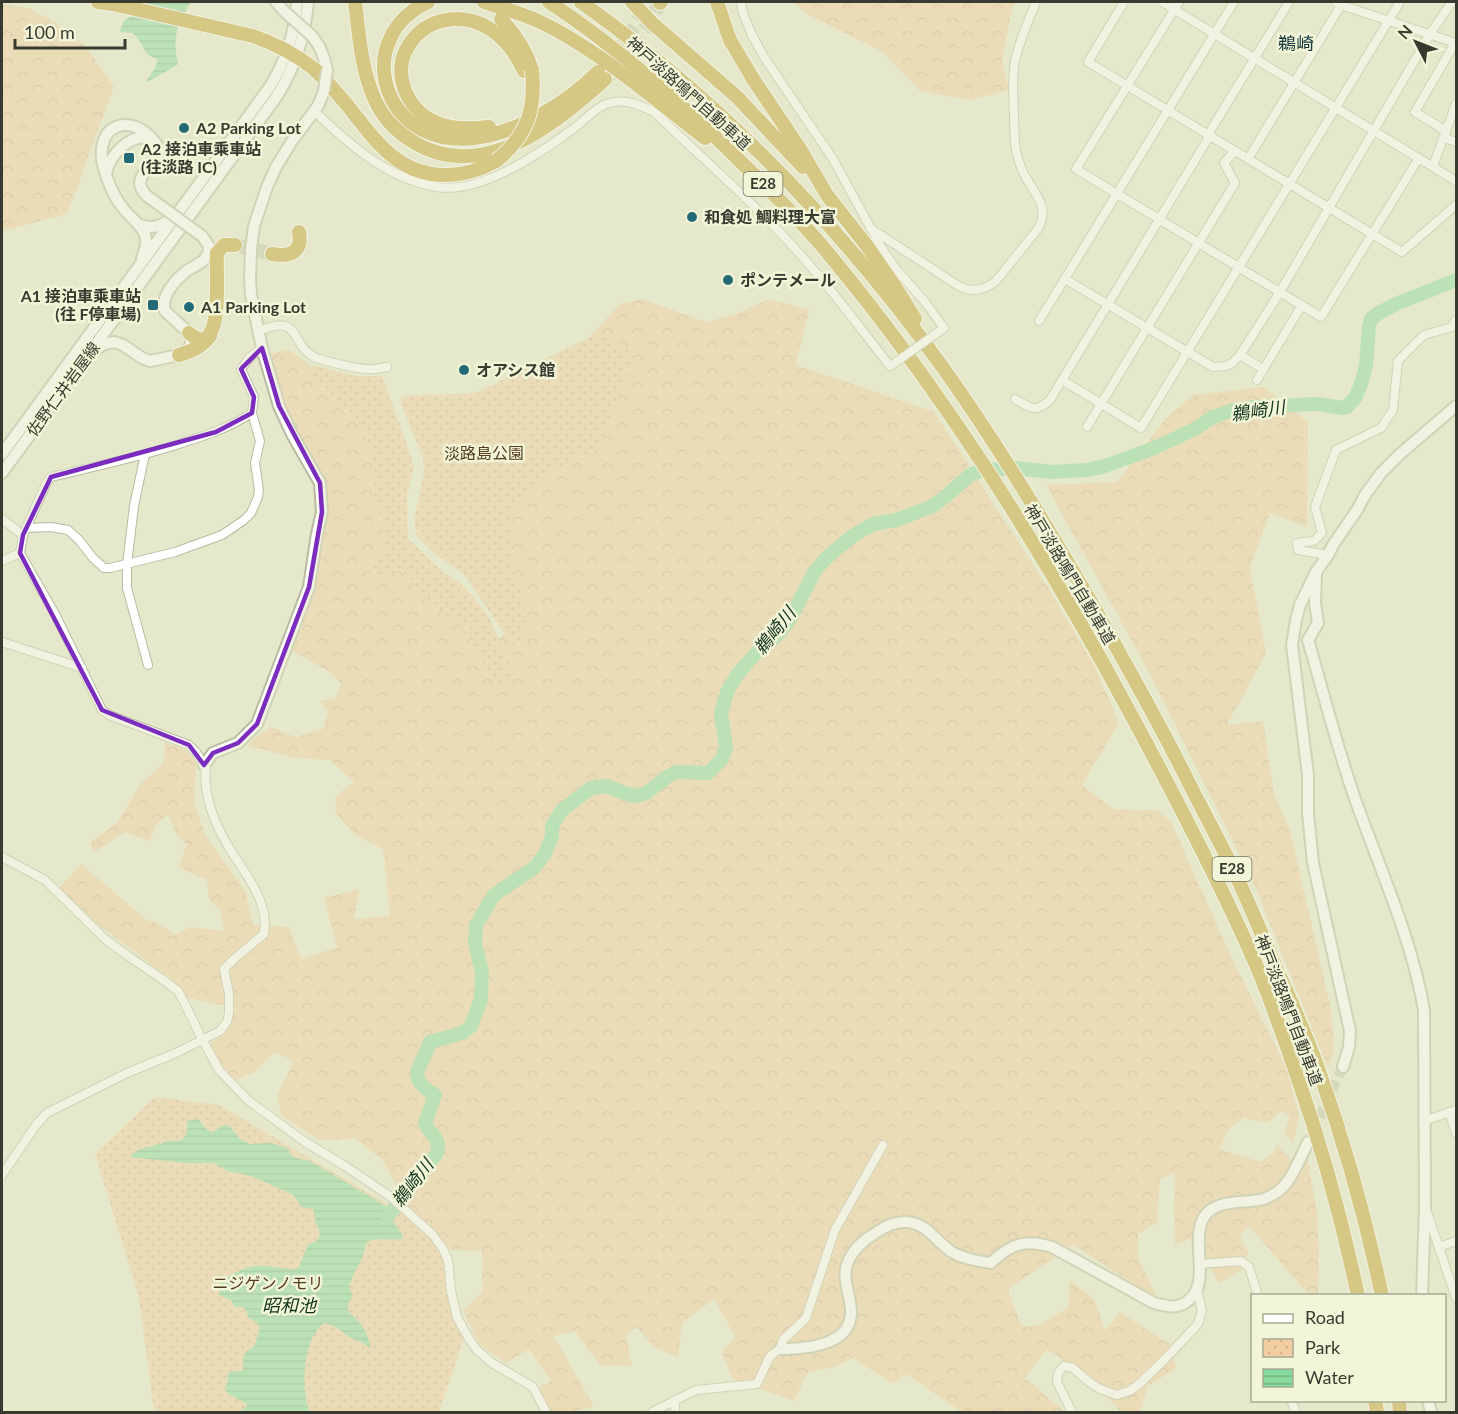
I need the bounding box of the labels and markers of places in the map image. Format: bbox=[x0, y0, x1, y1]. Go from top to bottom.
place label: A2 Parking Lot bbox=[195, 118, 301, 137]
marker: A2 Parking Lot bbox=[177, 121, 191, 135]
place label: A2 接泊車乘車站 (往淡路 IC) bbox=[140, 139, 261, 176]
marker: A2 接泊車乘車站 (往淡路 IC) bbox=[122, 151, 136, 165]
place label: 和食処 鯛料理大富 bbox=[704, 207, 836, 226]
marker: 和食処 鯛料理大富 bbox=[685, 210, 699, 224]
place label: ポンテメール bbox=[740, 270, 836, 289]
marker: ポンテメール bbox=[721, 273, 735, 287]
place label: A1 接泊車乘車站 (往 F停車場) bbox=[20, 286, 141, 323]
place label: A1 Parking Lot bbox=[200, 297, 306, 316]
marker: A1 接泊車乘車站 (往 F停車場) bbox=[146, 298, 160, 312]
marker: A1 Parking Lot bbox=[182, 300, 196, 314]
place label: オアシス館 bbox=[476, 360, 555, 379]
marker: オアシス館 bbox=[457, 363, 471, 377]

